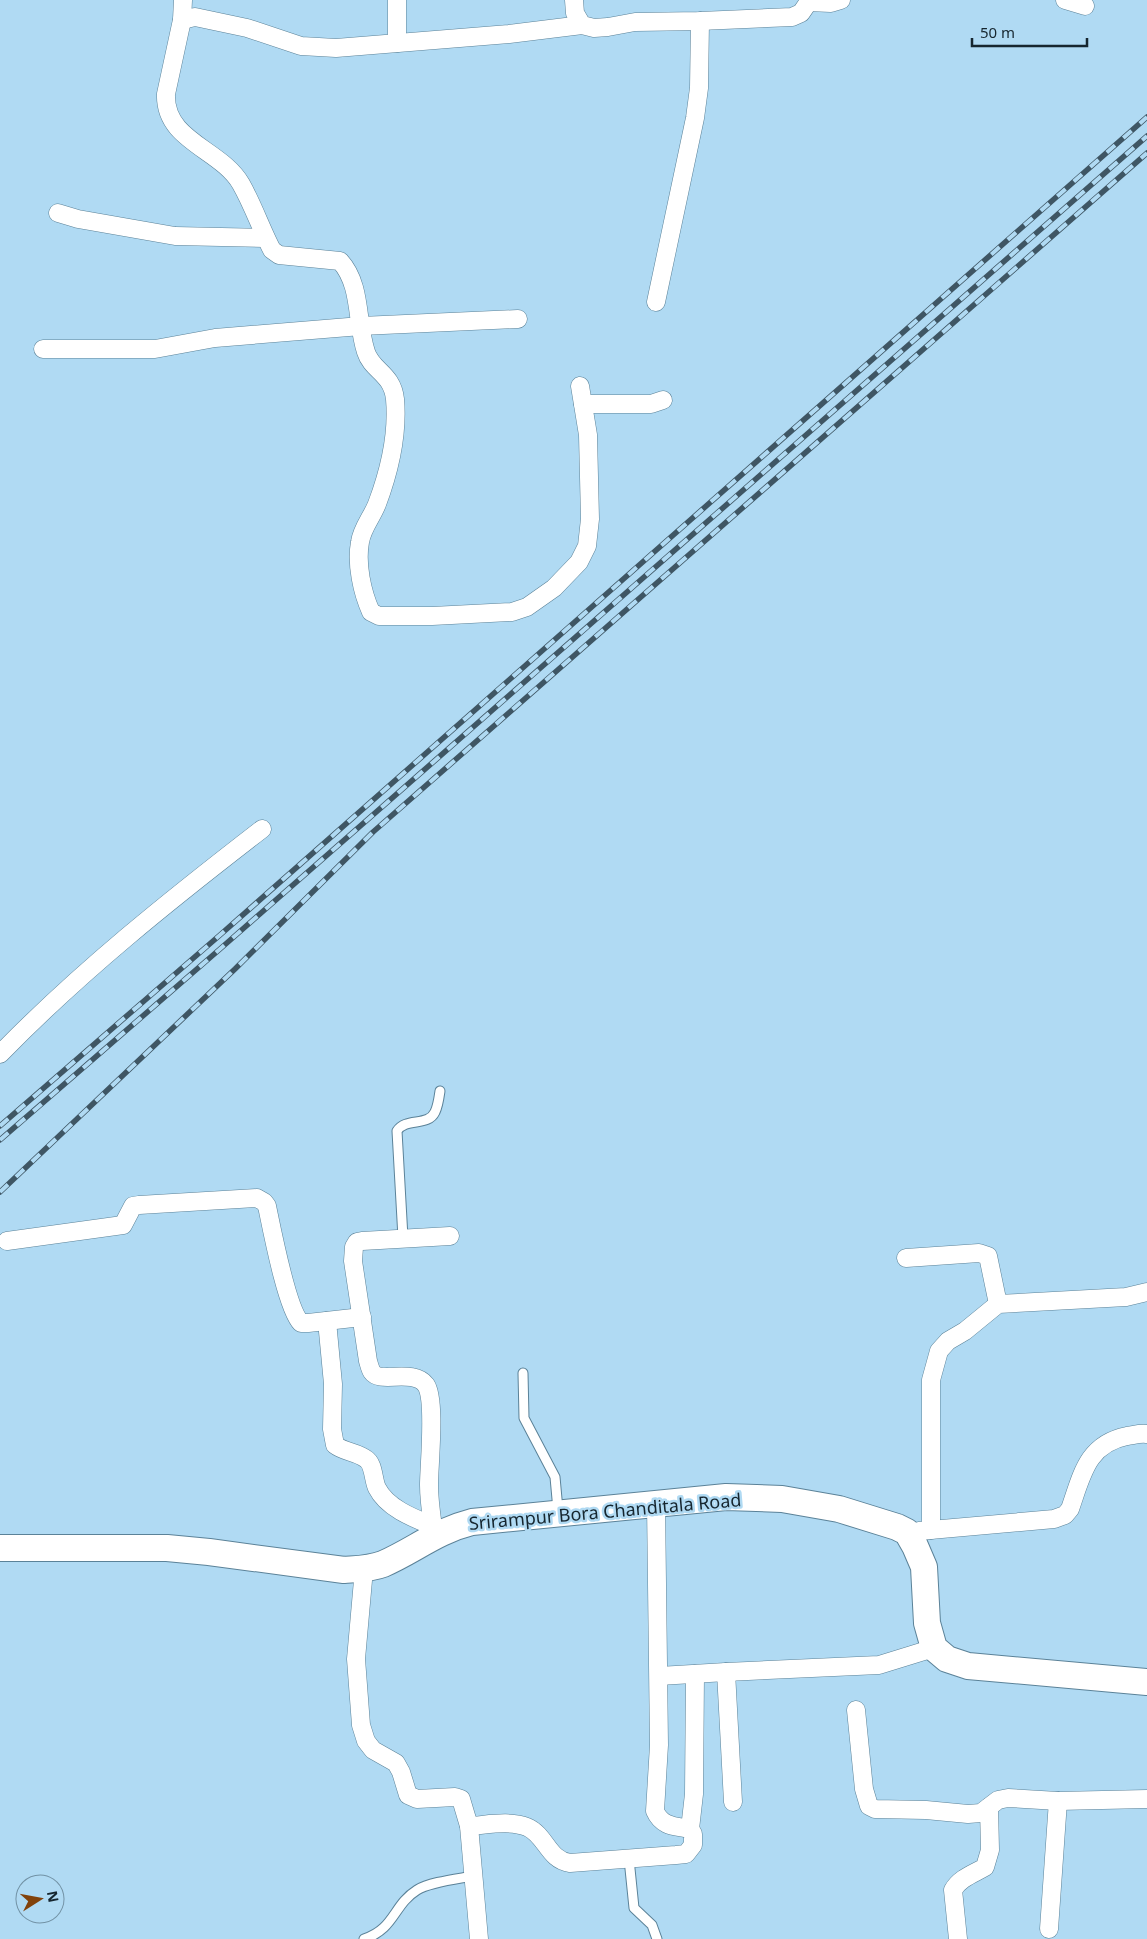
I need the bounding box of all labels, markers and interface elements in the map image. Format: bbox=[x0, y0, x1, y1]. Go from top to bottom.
scale bar bbox=[972, 15, 1087, 47]
text: 50 m bbox=[980, 22, 1015, 42]
street label: Srirampur Bora Chanditala Road bbox=[468, 1487, 742, 1535]
north arrow bbox=[15, 1874, 65, 1924]
text: N bbox=[43, 1889, 64, 1904]

